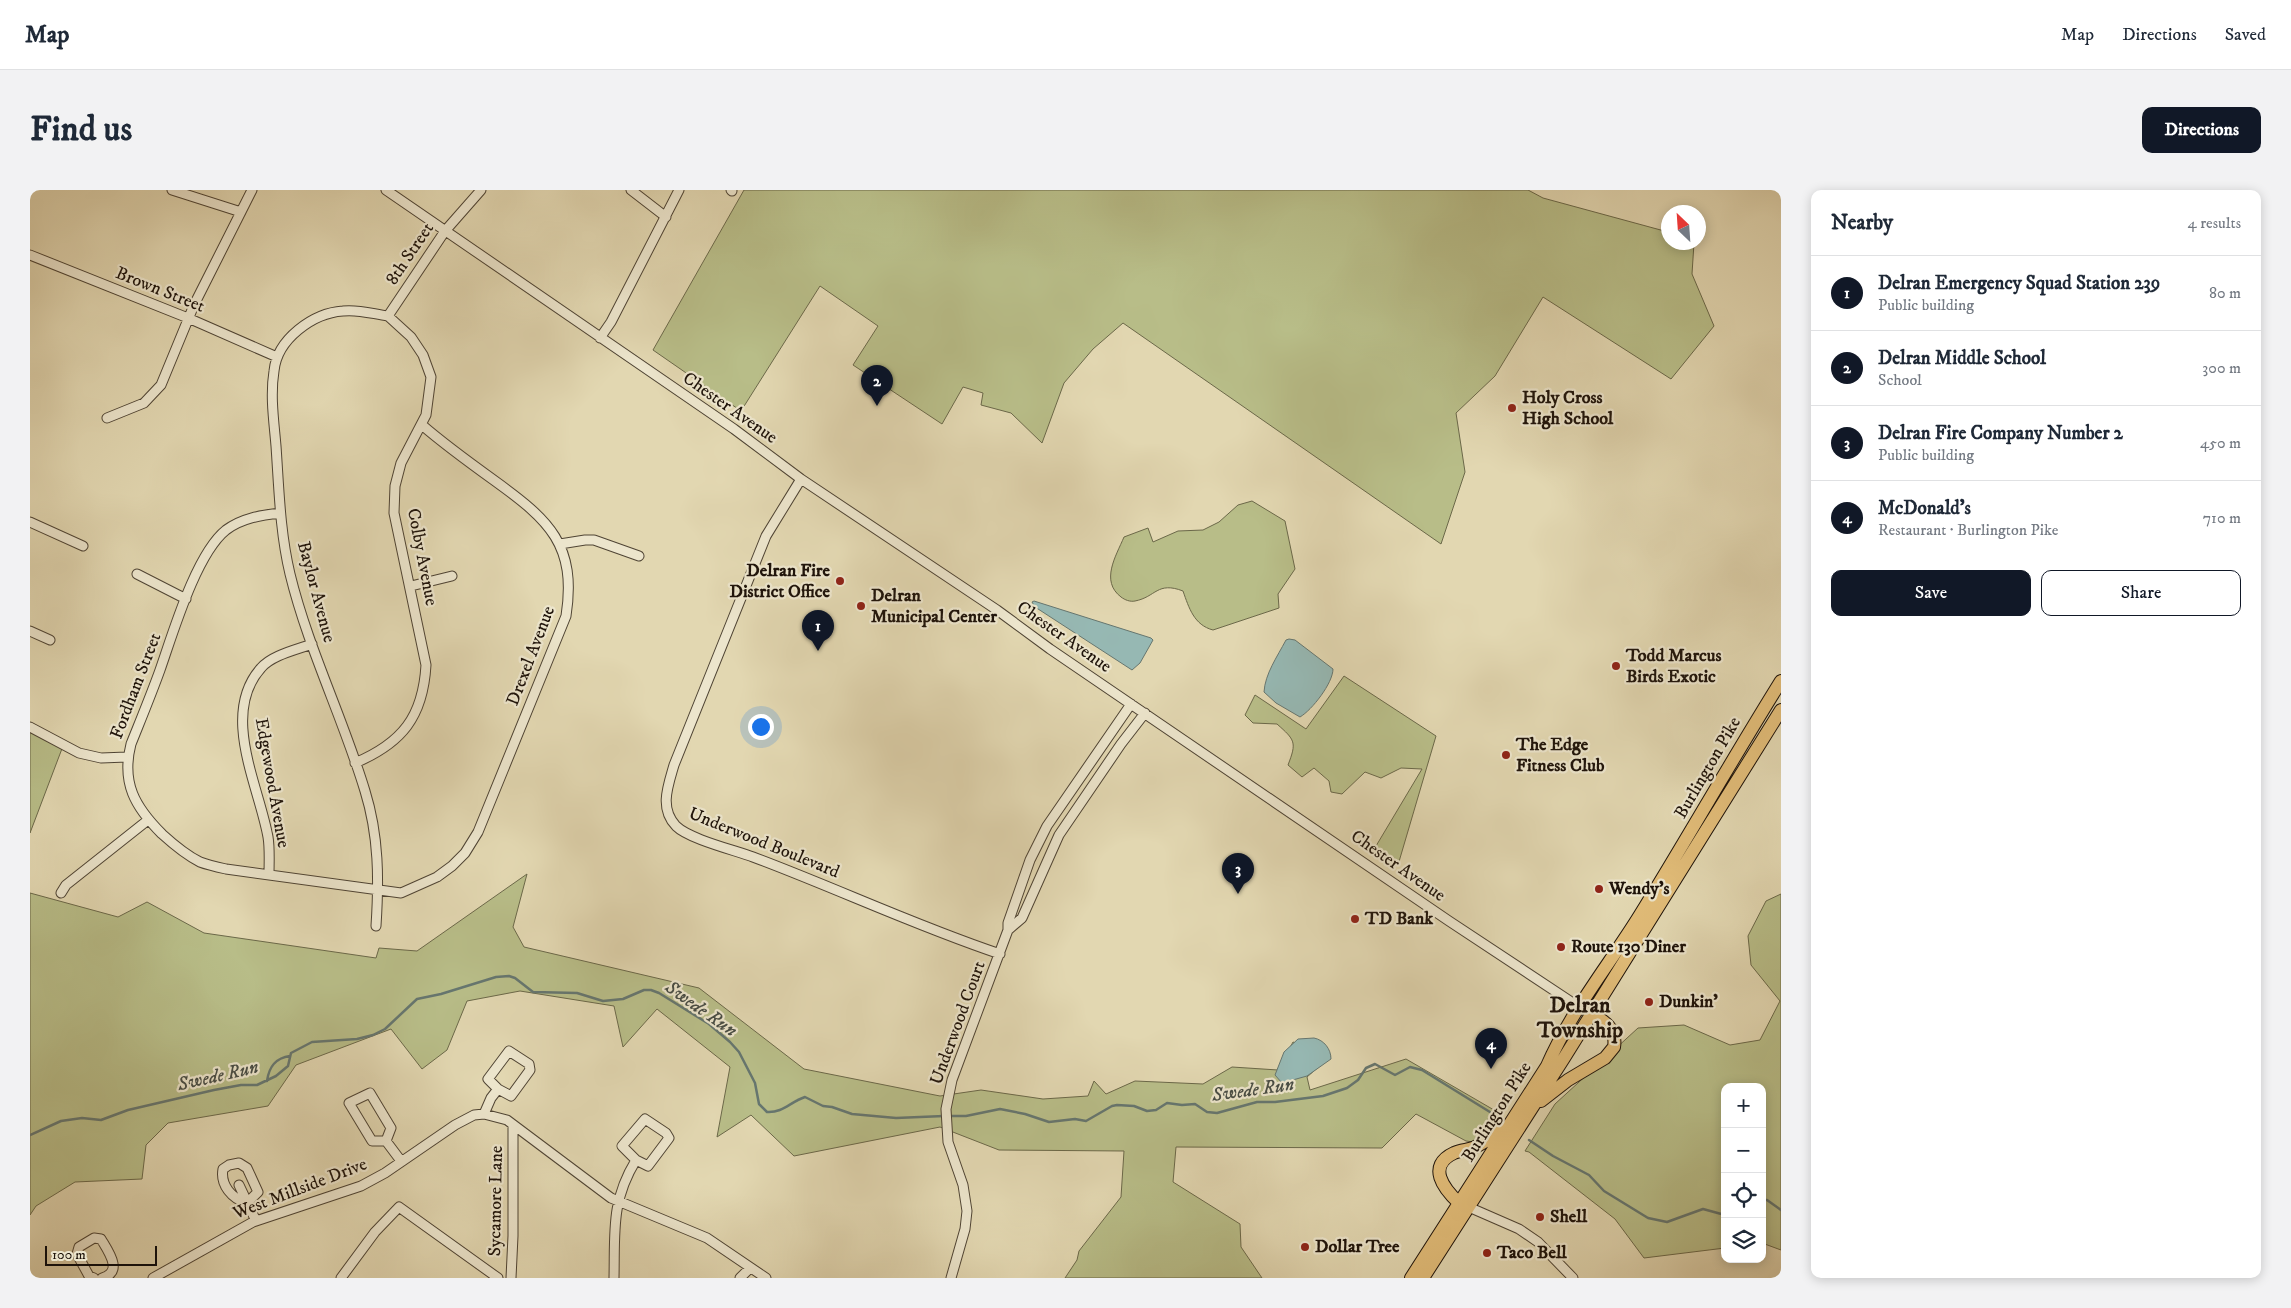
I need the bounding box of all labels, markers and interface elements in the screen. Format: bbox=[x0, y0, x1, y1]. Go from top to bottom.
text: Map bbox=[25, 20, 69, 50]
text: Map bbox=[2061, 24, 2094, 46]
text: Directions bbox=[2122, 24, 2197, 46]
text: Saved bbox=[2225, 24, 2266, 46]
button: Directions bbox=[2142, 107, 2261, 153]
text: Find us bbox=[30, 108, 132, 152]
north arrow bbox=[1661, 205, 1706, 250]
text: Nearby bbox=[1831, 210, 1893, 236]
text: 4 results bbox=[2188, 213, 2241, 233]
street label: 8th Street bbox=[381, 218, 439, 289]
street label: Brown Street bbox=[112, 262, 208, 318]
text: Delran Emergency Squad Station 239 bbox=[1878, 272, 2160, 295]
text: 1 bbox=[1844, 283, 1850, 303]
text: 80 m bbox=[2209, 283, 2241, 303]
text: Public building bbox=[1878, 295, 1974, 315]
text: Delran Middle School bbox=[1878, 347, 2046, 370]
text: 2 bbox=[1843, 358, 1851, 378]
text: 300 m bbox=[2202, 358, 2241, 378]
pin: 2 bbox=[861, 365, 893, 406]
street label: Chester Avenue bbox=[678, 367, 782, 449]
text: School bbox=[1878, 370, 1922, 390]
place label: Holy Cross High School bbox=[1522, 387, 1614, 430]
marker: Holy Cross High School bbox=[1506, 402, 1518, 414]
text: Delran Fire Company Number 2 bbox=[1878, 422, 2123, 445]
text: 3 bbox=[1844, 433, 1850, 453]
text: 450 m bbox=[2200, 433, 2241, 453]
text: Public building bbox=[1878, 445, 1974, 465]
text: McDonald's bbox=[1878, 497, 1971, 520]
street label: Colby Avenue bbox=[402, 506, 442, 608]
text: 4 bbox=[1842, 508, 1852, 528]
text: 710 m bbox=[2203, 508, 2241, 528]
text: Restaurant · Burlington Pike bbox=[1878, 520, 2058, 540]
street label: Baylor Avenue bbox=[292, 539, 340, 645]
place label: Delran Fire District Office bbox=[729, 560, 831, 603]
button: Save bbox=[1831, 570, 2031, 616]
button: Share bbox=[2041, 570, 2241, 616]
marker: Delran Fire District Office bbox=[834, 575, 846, 587]
place label: Delran Municipal Center bbox=[871, 585, 997, 628]
street label: Chester Avenue bbox=[1012, 596, 1116, 678]
marker: Delran Municipal Center bbox=[855, 600, 867, 612]
street label: Drexel Avenue bbox=[502, 603, 560, 709]
pin: 1 bbox=[802, 610, 834, 651]
street label: Fordham Street bbox=[106, 630, 166, 742]
place label: Todd Marcus Birds Exotic bbox=[1625, 645, 1721, 688]
marker: Todd Marcus Birds Exotic bbox=[1610, 660, 1622, 672]
street label: Burlington Pike bbox=[1670, 713, 1746, 823]
your location bbox=[748, 714, 774, 740]
street label: Edgewood Avenue bbox=[250, 716, 294, 850]
place label: The Edge Fitness Club bbox=[1515, 734, 1605, 777]
marker: The Edge Fitness Club bbox=[1500, 749, 1512, 761]
street label: Underwood Boulevard bbox=[685, 803, 843, 883]
street label: Chester Avenue bbox=[1346, 825, 1450, 907]
pin: 3 bbox=[1222, 853, 1254, 894]
place label: Wendy's bbox=[1608, 878, 1669, 900]
marker: Wendy's bbox=[1593, 883, 1605, 895]
place label: TD Bank bbox=[1364, 908, 1434, 930]
marker: TD Bank bbox=[1349, 913, 1361, 925]
place label: Route 130 Diner bbox=[1571, 936, 1686, 958]
marker: Route 130 Diner bbox=[1555, 941, 1567, 953]
street label: Underwood Court bbox=[925, 958, 991, 1088]
water label: Swede Run bbox=[660, 975, 742, 1042]
place label: Dunkin' bbox=[1659, 991, 1718, 1013]
district label: Delran Township bbox=[1536, 992, 1623, 1044]
marker: Dunkin' bbox=[1643, 996, 1655, 1008]
pin: 4 bbox=[1475, 1028, 1507, 1069]
water label: Swede Run bbox=[174, 1055, 261, 1097]
street label: Burlington Pike bbox=[1457, 1058, 1537, 1166]
water label: Swede Run bbox=[1209, 1073, 1296, 1107]
map controls bbox=[1721, 1083, 1766, 1263]
button: + bbox=[1721, 1083, 1766, 1128]
button: − bbox=[1721, 1128, 1766, 1173]
street label: Sycamore Lane bbox=[484, 1145, 508, 1257]
street label: West Millside Drive bbox=[229, 1153, 370, 1225]
button: locate bbox=[1721, 1173, 1766, 1218]
place label: Shell bbox=[1550, 1206, 1588, 1228]
marker: Shell bbox=[1534, 1211, 1546, 1223]
button: layers bbox=[1721, 1218, 1766, 1263]
place label: Dollar Tree bbox=[1315, 1236, 1400, 1258]
marker: Dollar Tree bbox=[1299, 1241, 1311, 1253]
place label: Taco Bell bbox=[1496, 1242, 1567, 1264]
scale bar bbox=[45, 1243, 158, 1266]
text: 100 m bbox=[52, 1246, 86, 1264]
marker: Taco Bell bbox=[1481, 1247, 1493, 1259]

